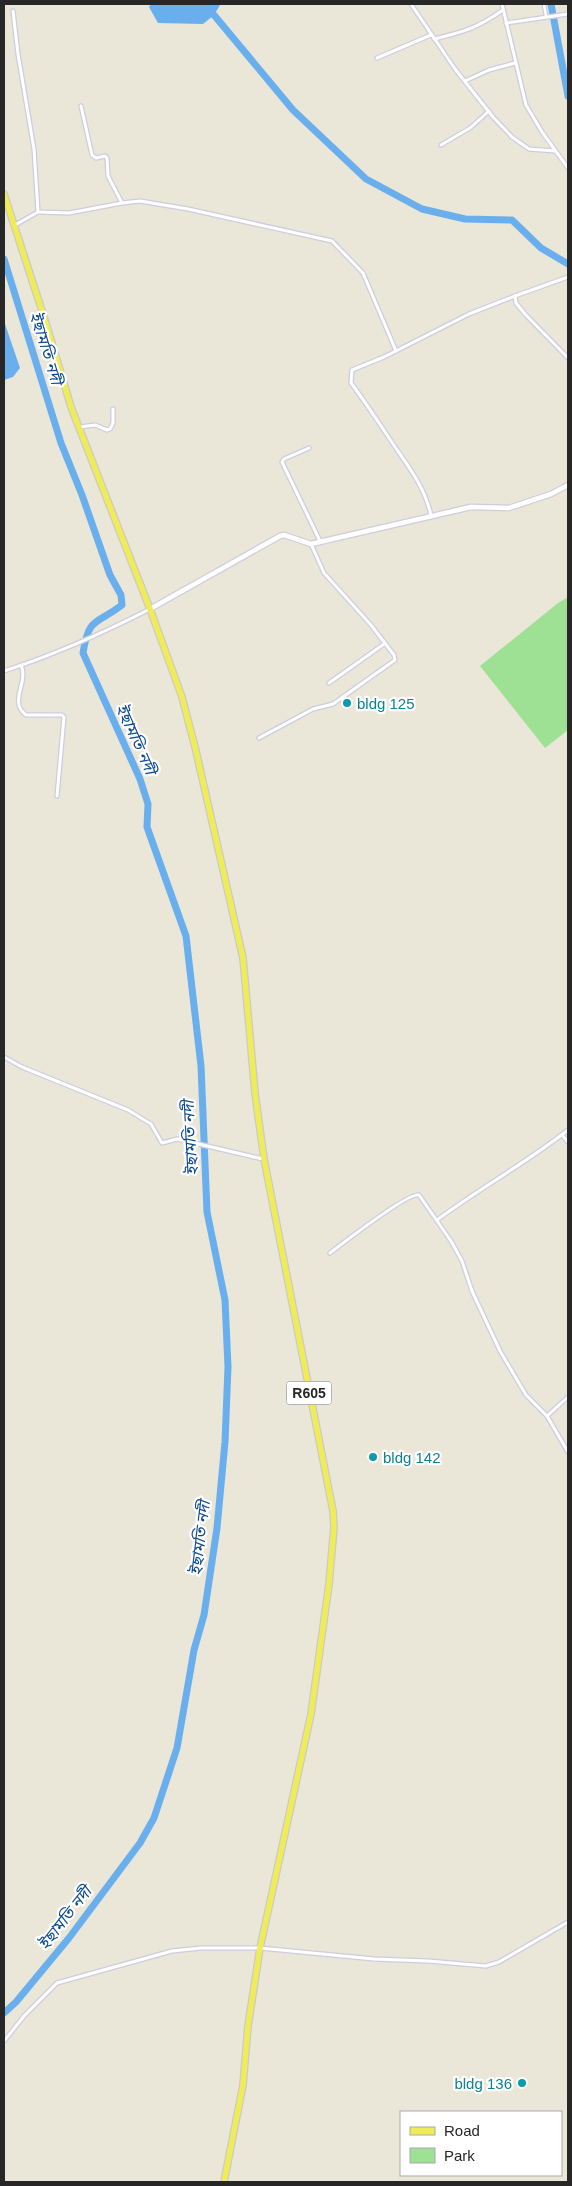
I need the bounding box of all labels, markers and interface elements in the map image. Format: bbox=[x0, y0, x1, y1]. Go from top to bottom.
water label: ইছামতি নদী bbox=[27, 309, 67, 389]
place label: bldg 125 bbox=[357, 695, 415, 712]
marker: bldg 125 bbox=[341, 697, 353, 709]
water label: ইছামতি নদী bbox=[113, 701, 161, 779]
water label: ইছামতি নদী bbox=[178, 1097, 200, 1176]
road number: R605 bbox=[286, 1382, 332, 1405]
place label: bldg 142 bbox=[383, 1449, 441, 1466]
marker: bldg 142 bbox=[367, 1451, 379, 1463]
water label: ইছামতি নদী bbox=[186, 1497, 213, 1576]
water label: ইছামতি নদী bbox=[34, 1880, 96, 1953]
place label: bldg 136 bbox=[454, 2075, 512, 2092]
marker: bldg 136 bbox=[516, 2077, 528, 2089]
legend bbox=[400, 2111, 562, 2176]
text: Road bbox=[444, 2122, 480, 2139]
text: Park bbox=[444, 2147, 475, 2164]

